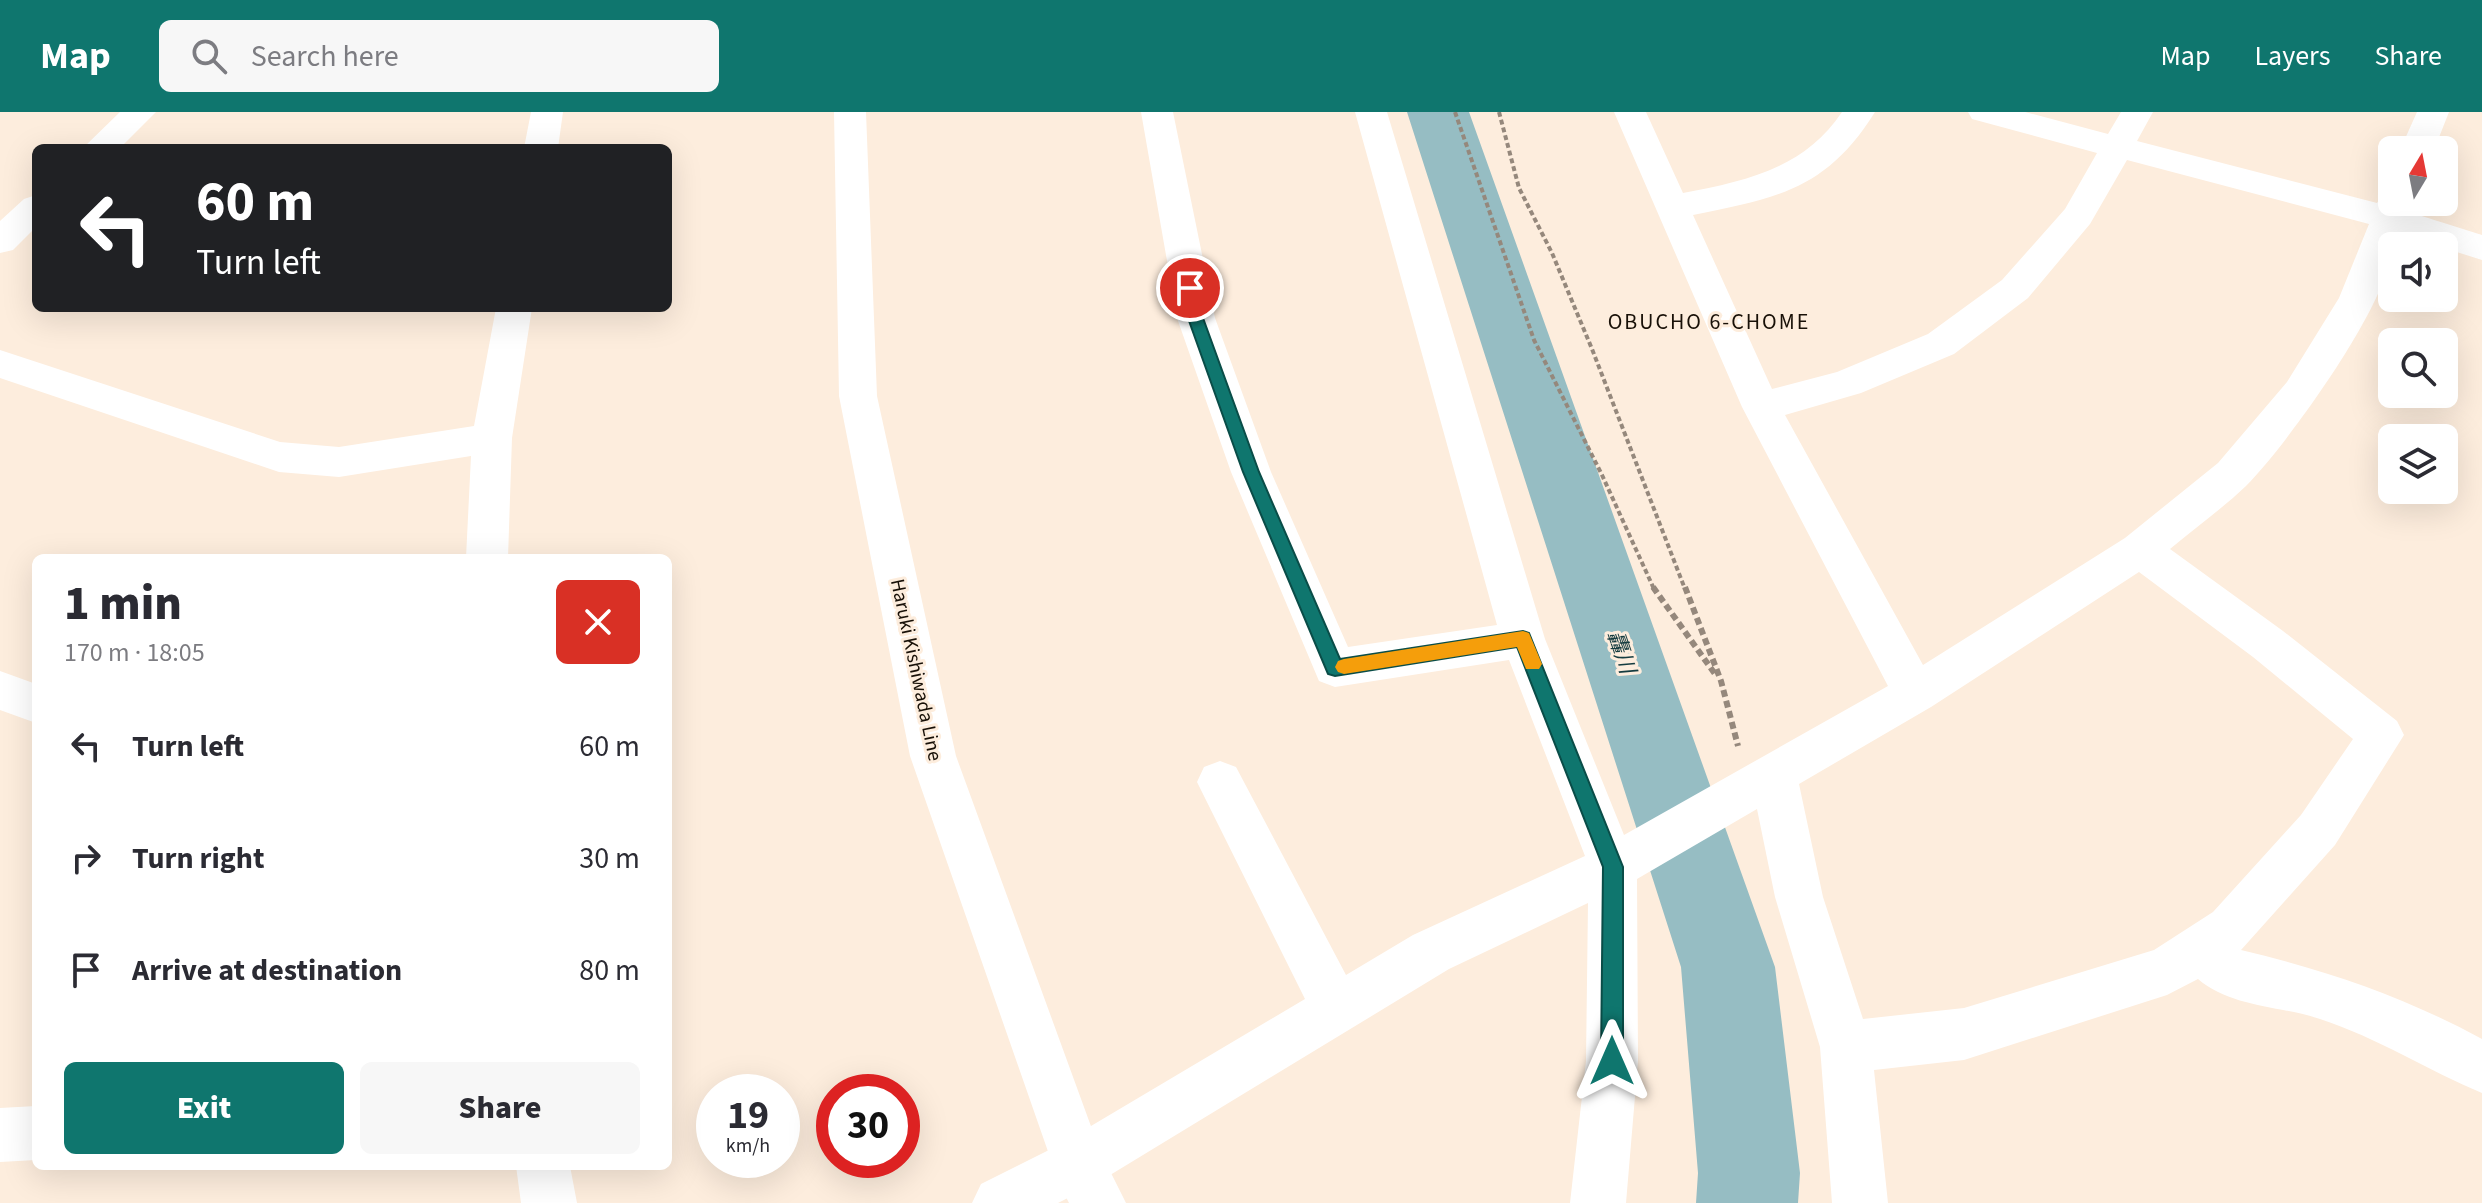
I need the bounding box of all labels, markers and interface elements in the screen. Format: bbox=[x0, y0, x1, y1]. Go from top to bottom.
search box bbox=[159, 20, 719, 92]
text: Map bbox=[40, 29, 111, 83]
icon: search bbox=[187, 34, 231, 78]
text: Search here bbox=[251, 35, 399, 78]
text: Map bbox=[2160, 36, 2210, 76]
text: Layers bbox=[2254, 36, 2330, 76]
text: Share bbox=[2374, 36, 2442, 76]
north arrow bbox=[2378, 136, 2458, 216]
map controls bbox=[2378, 136, 2458, 504]
text: 60 m bbox=[196, 163, 314, 242]
icon: left bbox=[64, 176, 168, 280]
button: sound bbox=[2378, 232, 2458, 312]
text: Turn left bbox=[196, 237, 321, 288]
pin bbox=[1156, 254, 1224, 322]
icon: arrive bbox=[1168, 266, 1212, 310]
district label: OBUCHO 6-CHOME bbox=[1608, 306, 1810, 338]
button: search bbox=[2378, 328, 2458, 408]
button: layers bbox=[2378, 424, 2458, 504]
text: 1 min bbox=[64, 570, 182, 638]
street label: Haruki Kishiwada Line bbox=[883, 576, 949, 764]
button: close bbox=[556, 580, 640, 664]
water label: 轟川 bbox=[1599, 626, 1644, 680]
text: 170 m · 18:05 bbox=[64, 634, 205, 671]
icon: left bbox=[64, 724, 108, 768]
text: Turn left bbox=[132, 725, 244, 768]
text: 60 m bbox=[579, 725, 640, 768]
icon: right bbox=[64, 836, 108, 880]
text: Turn right bbox=[132, 837, 264, 880]
text: 30 m bbox=[579, 837, 640, 880]
icon: arrive bbox=[64, 948, 108, 992]
text: Arrive at destination bbox=[132, 949, 402, 992]
text: 80 m bbox=[579, 949, 640, 992]
position arrow bbox=[1570, 1019, 1654, 1103]
button: Exit bbox=[64, 1062, 344, 1154]
button: Share bbox=[360, 1062, 640, 1154]
speed limit sign: 30 bbox=[816, 1074, 920, 1178]
text: 19 bbox=[727, 1087, 769, 1144]
text: km/h bbox=[726, 1132, 770, 1160]

